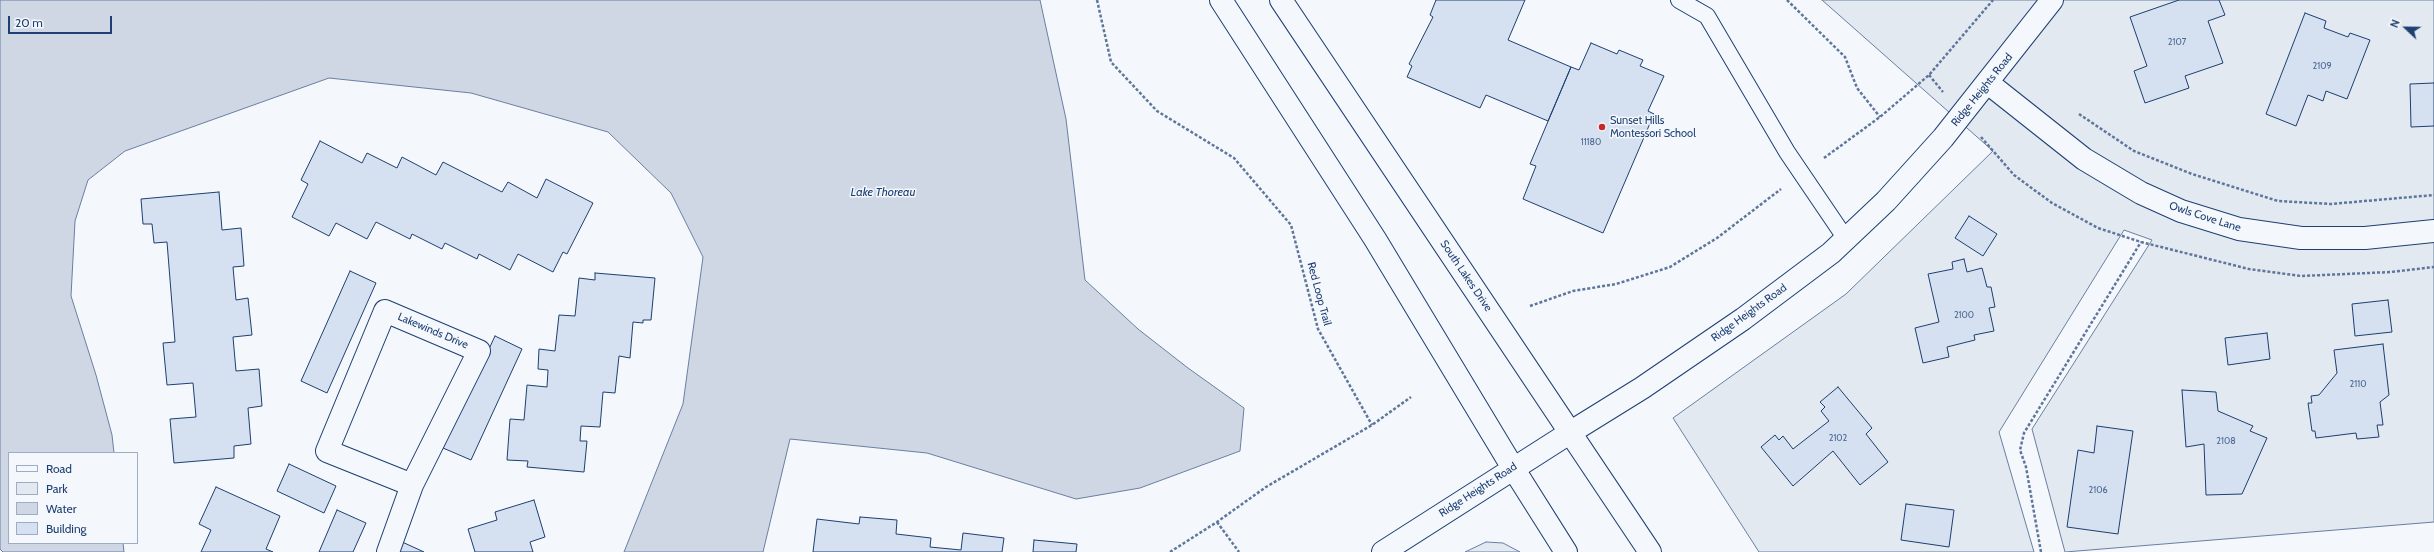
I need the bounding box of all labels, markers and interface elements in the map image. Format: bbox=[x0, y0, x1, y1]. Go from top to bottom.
scale bar bbox=[10, 8, 114, 34]
north arrow bbox=[2386, 8, 2426, 48]
text: 20 m bbox=[15, 15, 43, 30]
text: N bbox=[2387, 17, 2403, 30]
house number: 2107 bbox=[2168, 37, 2186, 47]
street label: Ridge Heights Road bbox=[1949, 51, 2015, 129]
house number: 2109 bbox=[2312, 61, 2332, 71]
place label: Sunset Hills Montessori School bbox=[1610, 114, 1696, 140]
marker: Sunset Hills Montessori School bbox=[1597, 122, 1607, 132]
house number: 11180 bbox=[1581, 137, 1601, 147]
water label: Lake Thoreau bbox=[851, 185, 915, 199]
street label: Owls Cove Lane bbox=[2167, 199, 2243, 235]
street label: South Lakes Drive bbox=[1437, 238, 1495, 314]
street label: Red Loop Trail bbox=[1304, 261, 1334, 327]
street label: Ridge Heights Road bbox=[1709, 281, 1789, 345]
street label: Lakewinds Drive bbox=[396, 310, 470, 352]
house number: 2100 bbox=[1954, 310, 1974, 320]
house number: 2110 bbox=[2350, 379, 2366, 389]
house number: 2102 bbox=[1829, 433, 1847, 443]
house number: 2108 bbox=[2216, 436, 2236, 446]
legend bbox=[8, 452, 138, 544]
street label: Ridge Heights Road bbox=[1437, 460, 1519, 520]
text: Road bbox=[46, 461, 72, 476]
text: Park bbox=[46, 481, 68, 496]
house number: 2106 bbox=[2088, 485, 2108, 495]
text: Water bbox=[46, 501, 76, 516]
text: Building bbox=[46, 521, 87, 536]

